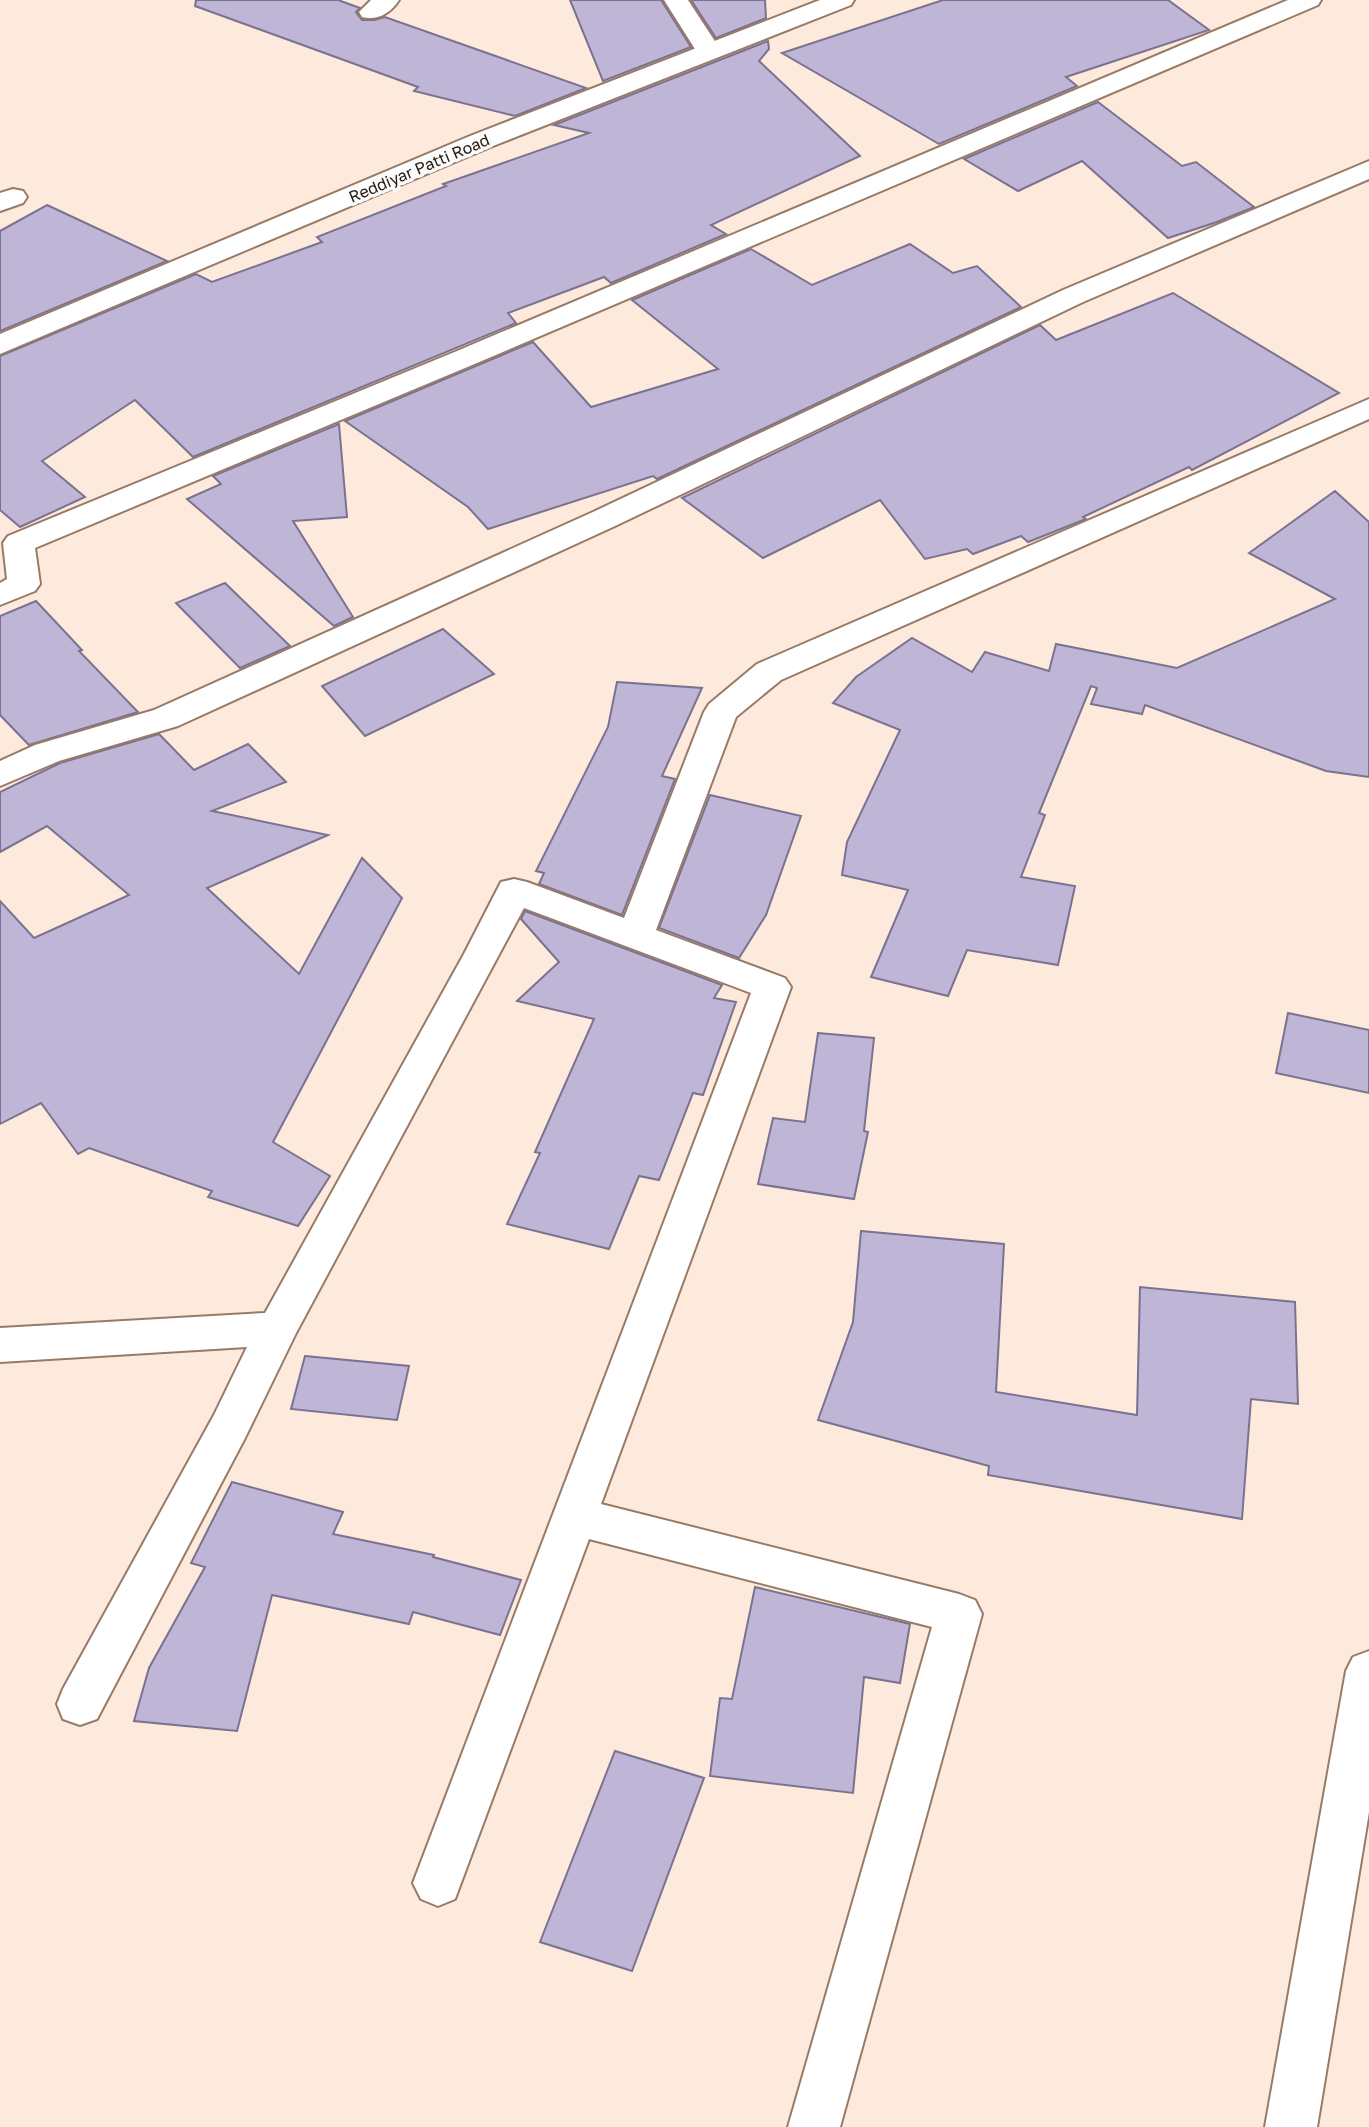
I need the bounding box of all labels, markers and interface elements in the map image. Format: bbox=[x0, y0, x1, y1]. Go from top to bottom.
street label: Reddiyar Patti Road bbox=[346, 129, 492, 207]

